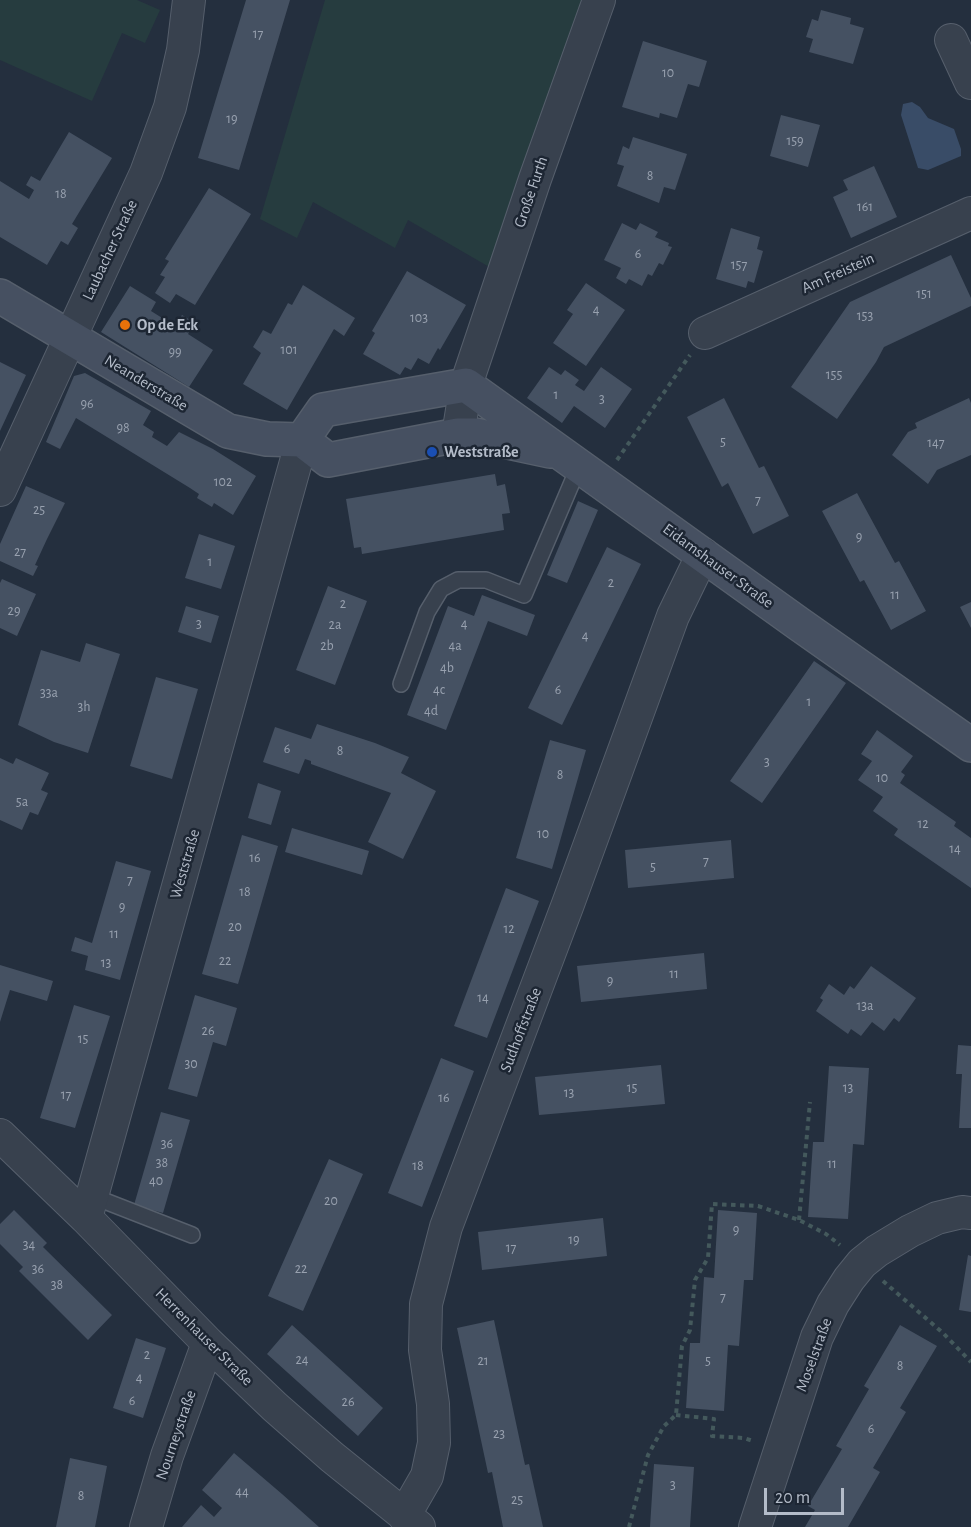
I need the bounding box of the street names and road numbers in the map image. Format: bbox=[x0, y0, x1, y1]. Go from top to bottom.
street label: Große Furth bbox=[510, 154, 552, 230]
street label: Laubacher Straße bbox=[78, 197, 142, 303]
street label: Am Freistein bbox=[799, 248, 877, 298]
street label: Neanderstraße bbox=[101, 351, 191, 415]
street label: Eidamshauser Straße bbox=[659, 519, 777, 613]
street label: Weststraße bbox=[166, 827, 204, 901]
street label: Sudhoffstraße bbox=[496, 985, 546, 1075]
street label: Herrenhauser Straße bbox=[151, 1284, 257, 1390]
street label: Moselstraße bbox=[792, 1316, 836, 1394]
street label: Nourneystraße bbox=[152, 1388, 200, 1482]

